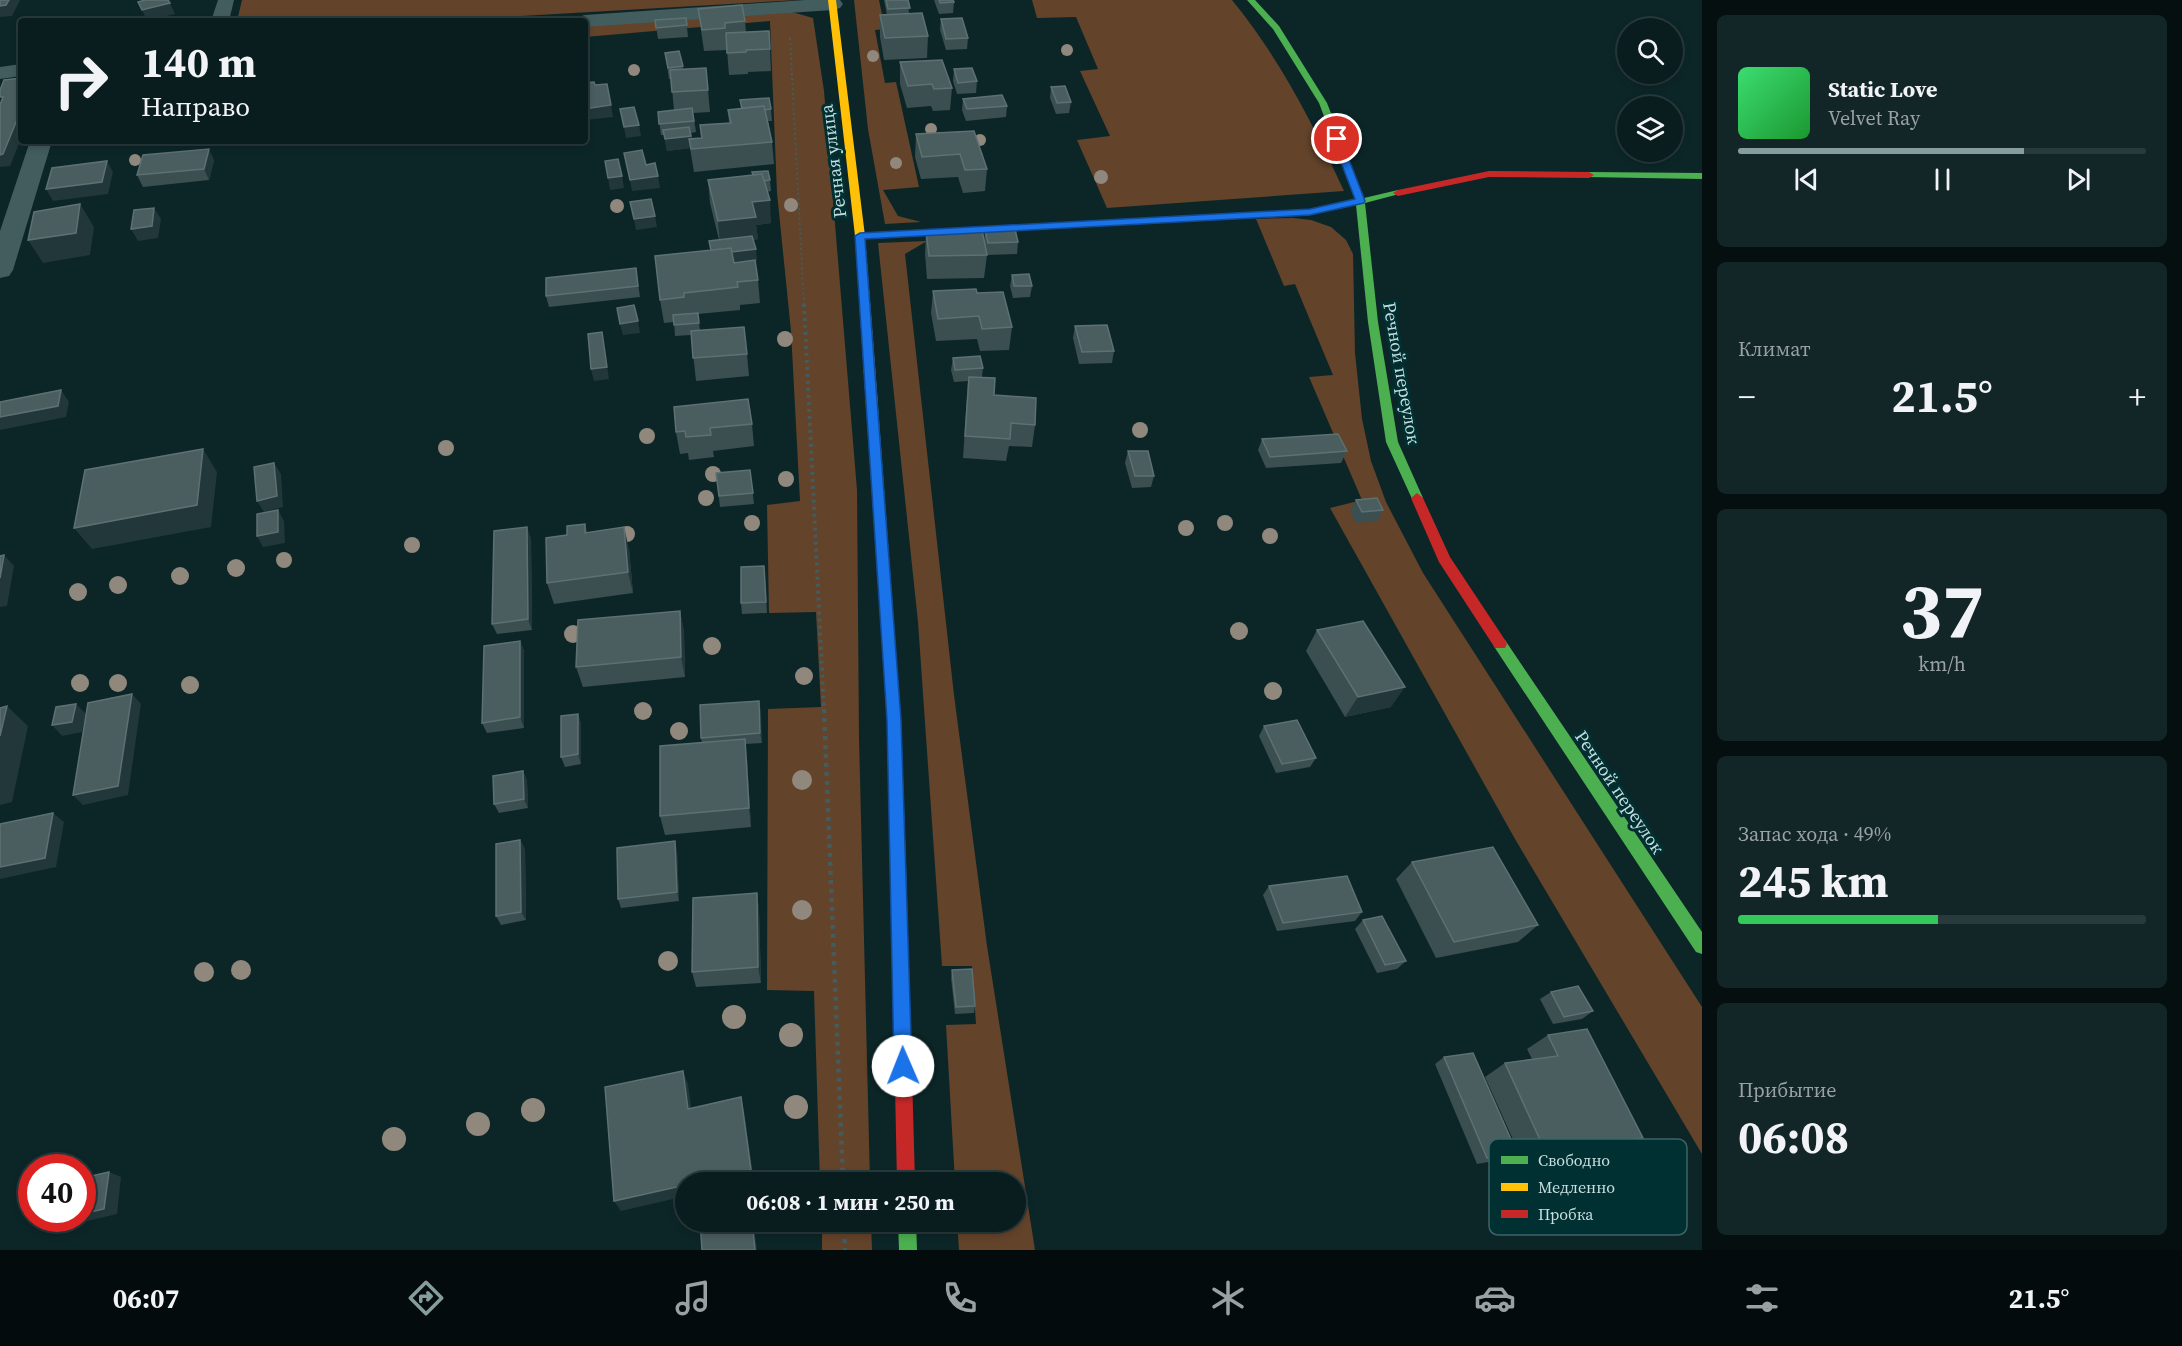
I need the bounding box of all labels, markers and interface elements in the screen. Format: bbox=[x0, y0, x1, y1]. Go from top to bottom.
map controls bbox=[1617, 18, 1683, 162]
button: search bbox=[1617, 18, 1683, 84]
text: 140 m bbox=[141, 33, 256, 91]
icon: right bbox=[42, 42, 120, 120]
text: Static Love bbox=[1828, 74, 1938, 104]
text: Направо bbox=[141, 88, 250, 125]
button: layers bbox=[1617, 96, 1683, 162]
street label: Речная улица bbox=[814, 102, 852, 219]
text: Velvet Ray bbox=[1828, 104, 1920, 132]
pin bbox=[1311, 113, 1362, 164]
icon: arrive bbox=[1320, 122, 1353, 155]
icon: previous bbox=[1790, 163, 1823, 196]
icon: pause bbox=[1926, 163, 1959, 196]
icon: next bbox=[2062, 163, 2095, 196]
street label: Речной переулок bbox=[1377, 300, 1427, 446]
text: Климат bbox=[1738, 335, 1811, 363]
text: 21.5° bbox=[1891, 365, 1993, 427]
text: − bbox=[1738, 374, 1756, 419]
text: + bbox=[2129, 374, 2146, 419]
text: 37 bbox=[1900, 557, 1984, 664]
text: km/h bbox=[1918, 650, 1966, 678]
street label: Речной переулок bbox=[1569, 725, 1671, 859]
text: Запас хода · 49% bbox=[1738, 820, 1891, 848]
text: 245 km bbox=[1738, 850, 1889, 912]
position arrow bbox=[871, 1034, 935, 1098]
text: Прибытие bbox=[1738, 1076, 1836, 1104]
text: 06:08 bbox=[1738, 1106, 1849, 1168]
legend bbox=[1489, 1139, 1687, 1235]
text: Свободно bbox=[1538, 1149, 1610, 1171]
speed limit sign: 40 bbox=[18, 1154, 96, 1232]
text: Медленно bbox=[1538, 1176, 1615, 1198]
text: 06:08 · 1 мин · 250 m bbox=[746, 1187, 955, 1217]
text: Пробка bbox=[1538, 1203, 1594, 1225]
icon: directions bbox=[405, 1277, 447, 1319]
icon: music bbox=[672, 1277, 714, 1319]
icon: phone bbox=[939, 1277, 981, 1319]
icon: climate bbox=[1207, 1277, 1249, 1319]
icon: car bbox=[1474, 1277, 1516, 1319]
icon: filters bbox=[1741, 1277, 1783, 1319]
text: 06:07 bbox=[113, 1280, 179, 1317]
text: 21.5° bbox=[2008, 1280, 2069, 1317]

